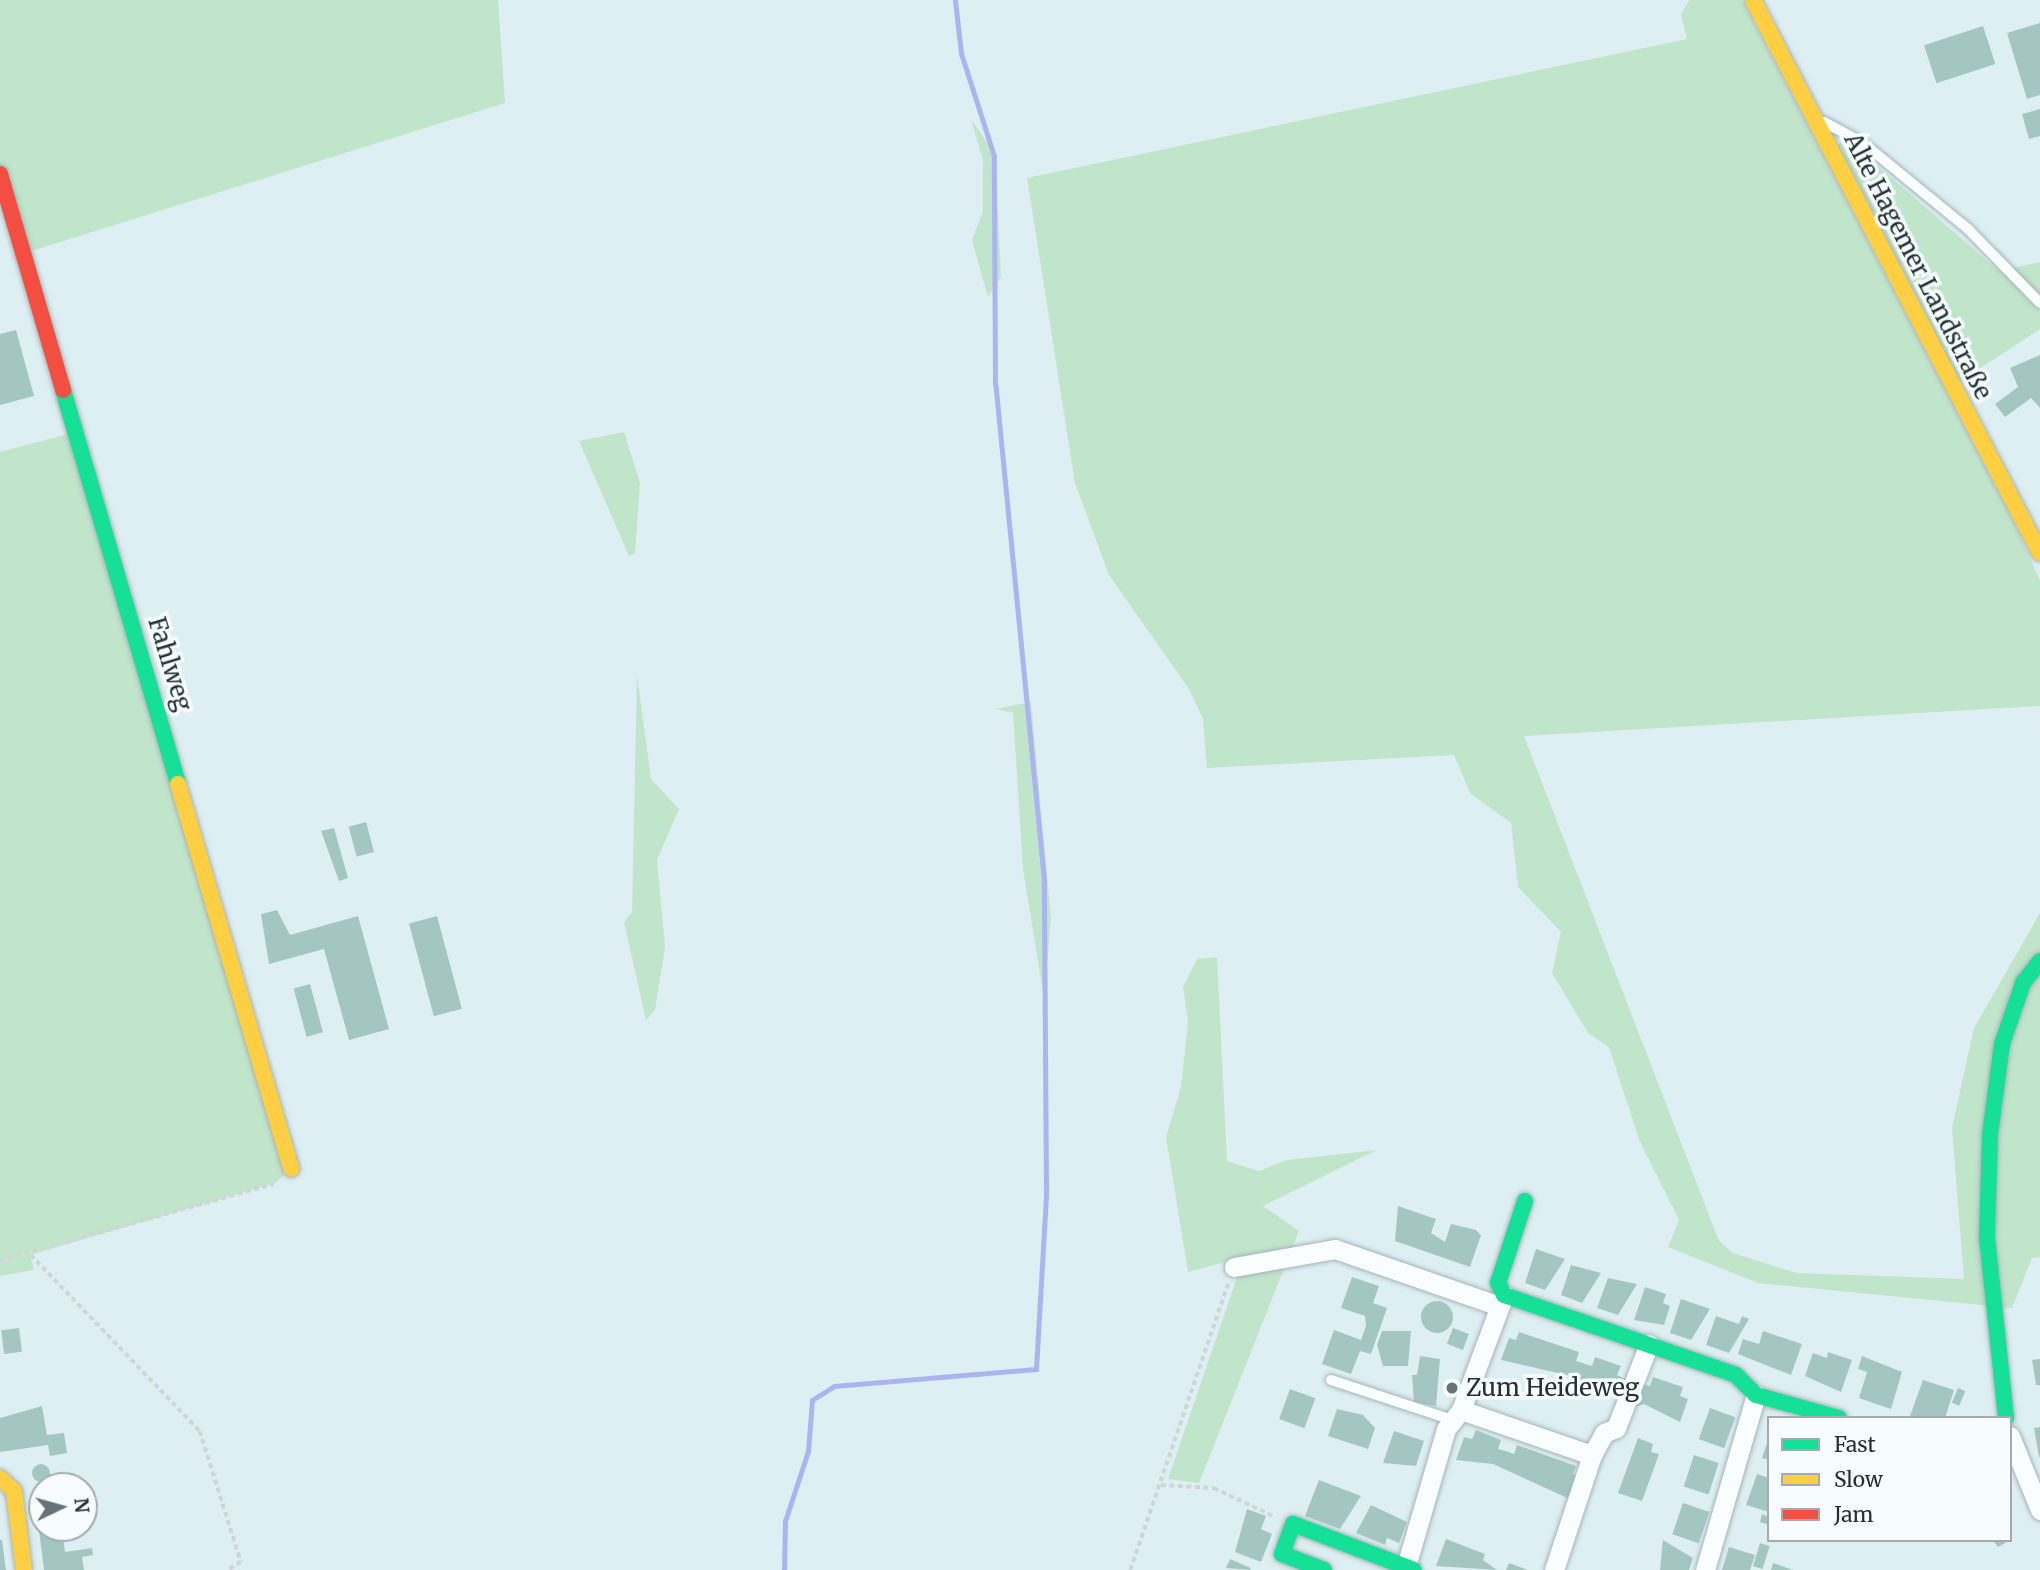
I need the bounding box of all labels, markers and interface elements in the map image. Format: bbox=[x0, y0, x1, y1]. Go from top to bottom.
street label: Alte Hagemer Landstraße bbox=[1838, 128, 1998, 404]
street label: Fahlweg bbox=[142, 614, 198, 714]
place label: Zum Heideweg bbox=[1466, 1374, 1639, 1402]
marker: Zum Heideweg bbox=[1444, 1380, 1460, 1396]
legend bbox=[1767, 1416, 2012, 1542]
text: Fast bbox=[1834, 1431, 1876, 1458]
text: Slow bbox=[1834, 1466, 1883, 1493]
north arrow bbox=[28, 1472, 98, 1542]
text: N bbox=[69, 1497, 95, 1514]
text: Jam bbox=[1834, 1501, 1873, 1528]

